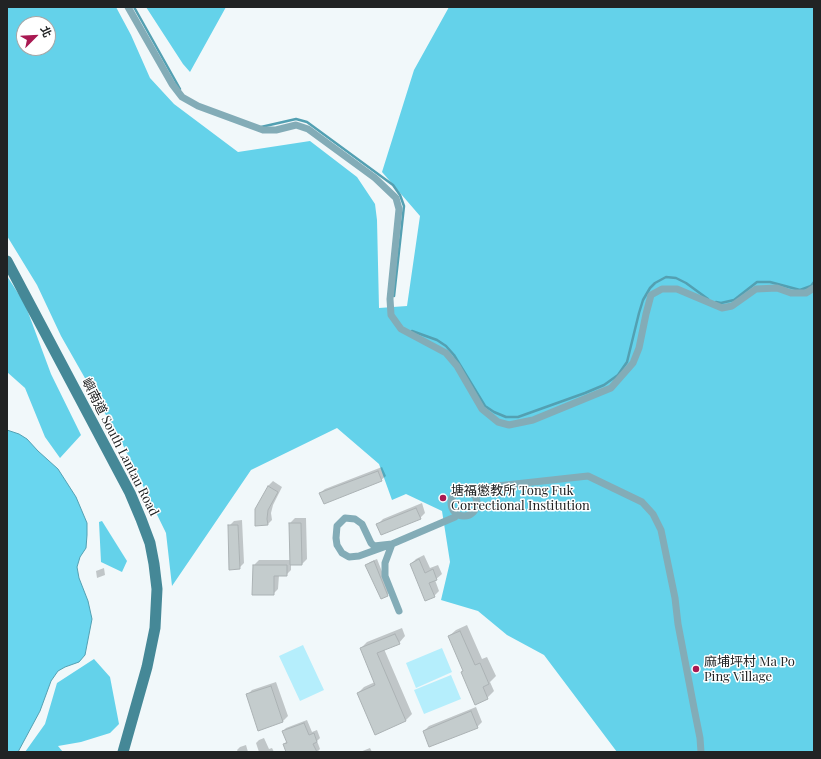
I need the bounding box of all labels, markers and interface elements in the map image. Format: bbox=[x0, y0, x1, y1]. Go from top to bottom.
north arrow bbox=[16, 16, 56, 56]
text: 北 bbox=[37, 23, 56, 39]
street label: 嶼南道 South Lantau Road bbox=[78, 375, 162, 519]
place label: 塘福懲教所 Tong Fuk Correctional Institution bbox=[451, 483, 590, 514]
marker: 塘福懲教所 Tong Fuk Correctional Institution bbox=[438, 493, 448, 503]
place label: 麻埔坪村 Ma Po Ping Village bbox=[704, 654, 795, 685]
marker: 麻埔坪村 Ma Po Ping Village bbox=[691, 664, 701, 674]

